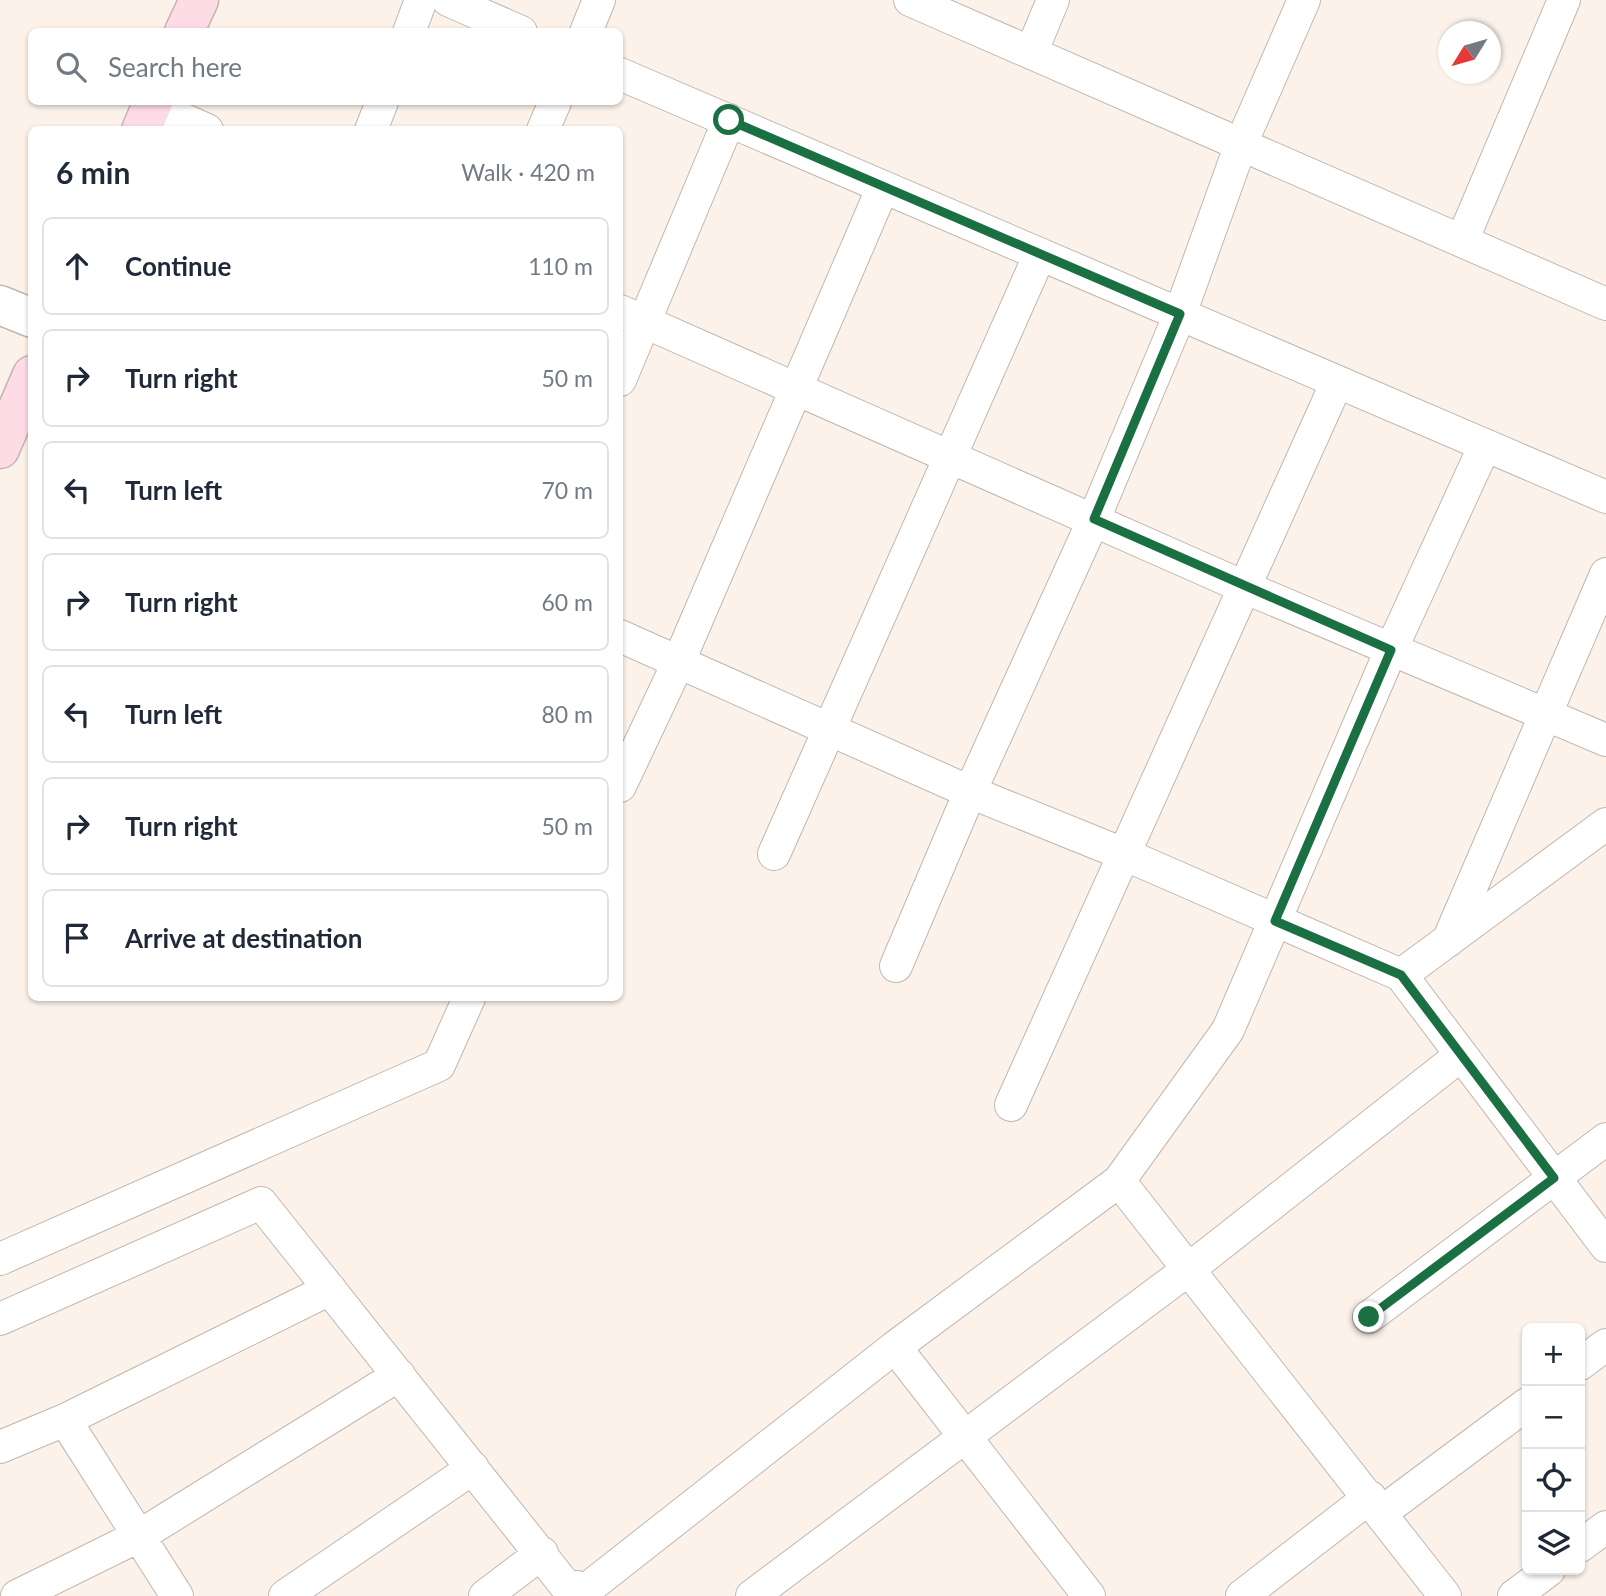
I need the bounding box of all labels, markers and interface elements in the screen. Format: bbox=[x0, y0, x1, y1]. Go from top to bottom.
north arrow bbox=[1438, 21, 1501, 84]
search box bbox=[28, 28, 623, 105]
icon: search bbox=[52, 48, 90, 86]
text: Search here bbox=[108, 51, 242, 83]
route start bbox=[713, 104, 744, 135]
text: 6 min bbox=[56, 154, 130, 190]
text: Walk · 420 m bbox=[461, 158, 595, 186]
icon: ahead bbox=[58, 247, 96, 285]
text: Continue bbox=[125, 250, 231, 282]
text: 110 m bbox=[528, 252, 593, 280]
icon: right bbox=[58, 359, 96, 397]
text: Turn right bbox=[125, 362, 238, 394]
text: 50 m bbox=[542, 364, 593, 392]
icon: left bbox=[58, 471, 96, 509]
text: Turn left bbox=[125, 474, 222, 506]
text: 70 m bbox=[542, 476, 593, 504]
icon: right bbox=[58, 583, 96, 621]
text: Turn right bbox=[125, 586, 238, 618]
text: 60 m bbox=[542, 588, 593, 616]
icon: left bbox=[58, 695, 96, 733]
text: Turn left bbox=[125, 698, 222, 730]
text: 80 m bbox=[542, 700, 593, 728]
icon: right bbox=[58, 807, 96, 845]
text: Turn right bbox=[125, 810, 238, 842]
text: 50 m bbox=[542, 812, 593, 840]
icon: arrive bbox=[58, 919, 96, 957]
text: Arrive at destination bbox=[125, 922, 362, 954]
route end bbox=[1353, 1301, 1384, 1332]
map controls bbox=[1522, 1323, 1585, 1575]
button: + bbox=[1522, 1323, 1585, 1386]
button: − bbox=[1522, 1386, 1585, 1449]
button: locate bbox=[1522, 1449, 1585, 1512]
button: layers bbox=[1522, 1512, 1585, 1575]

